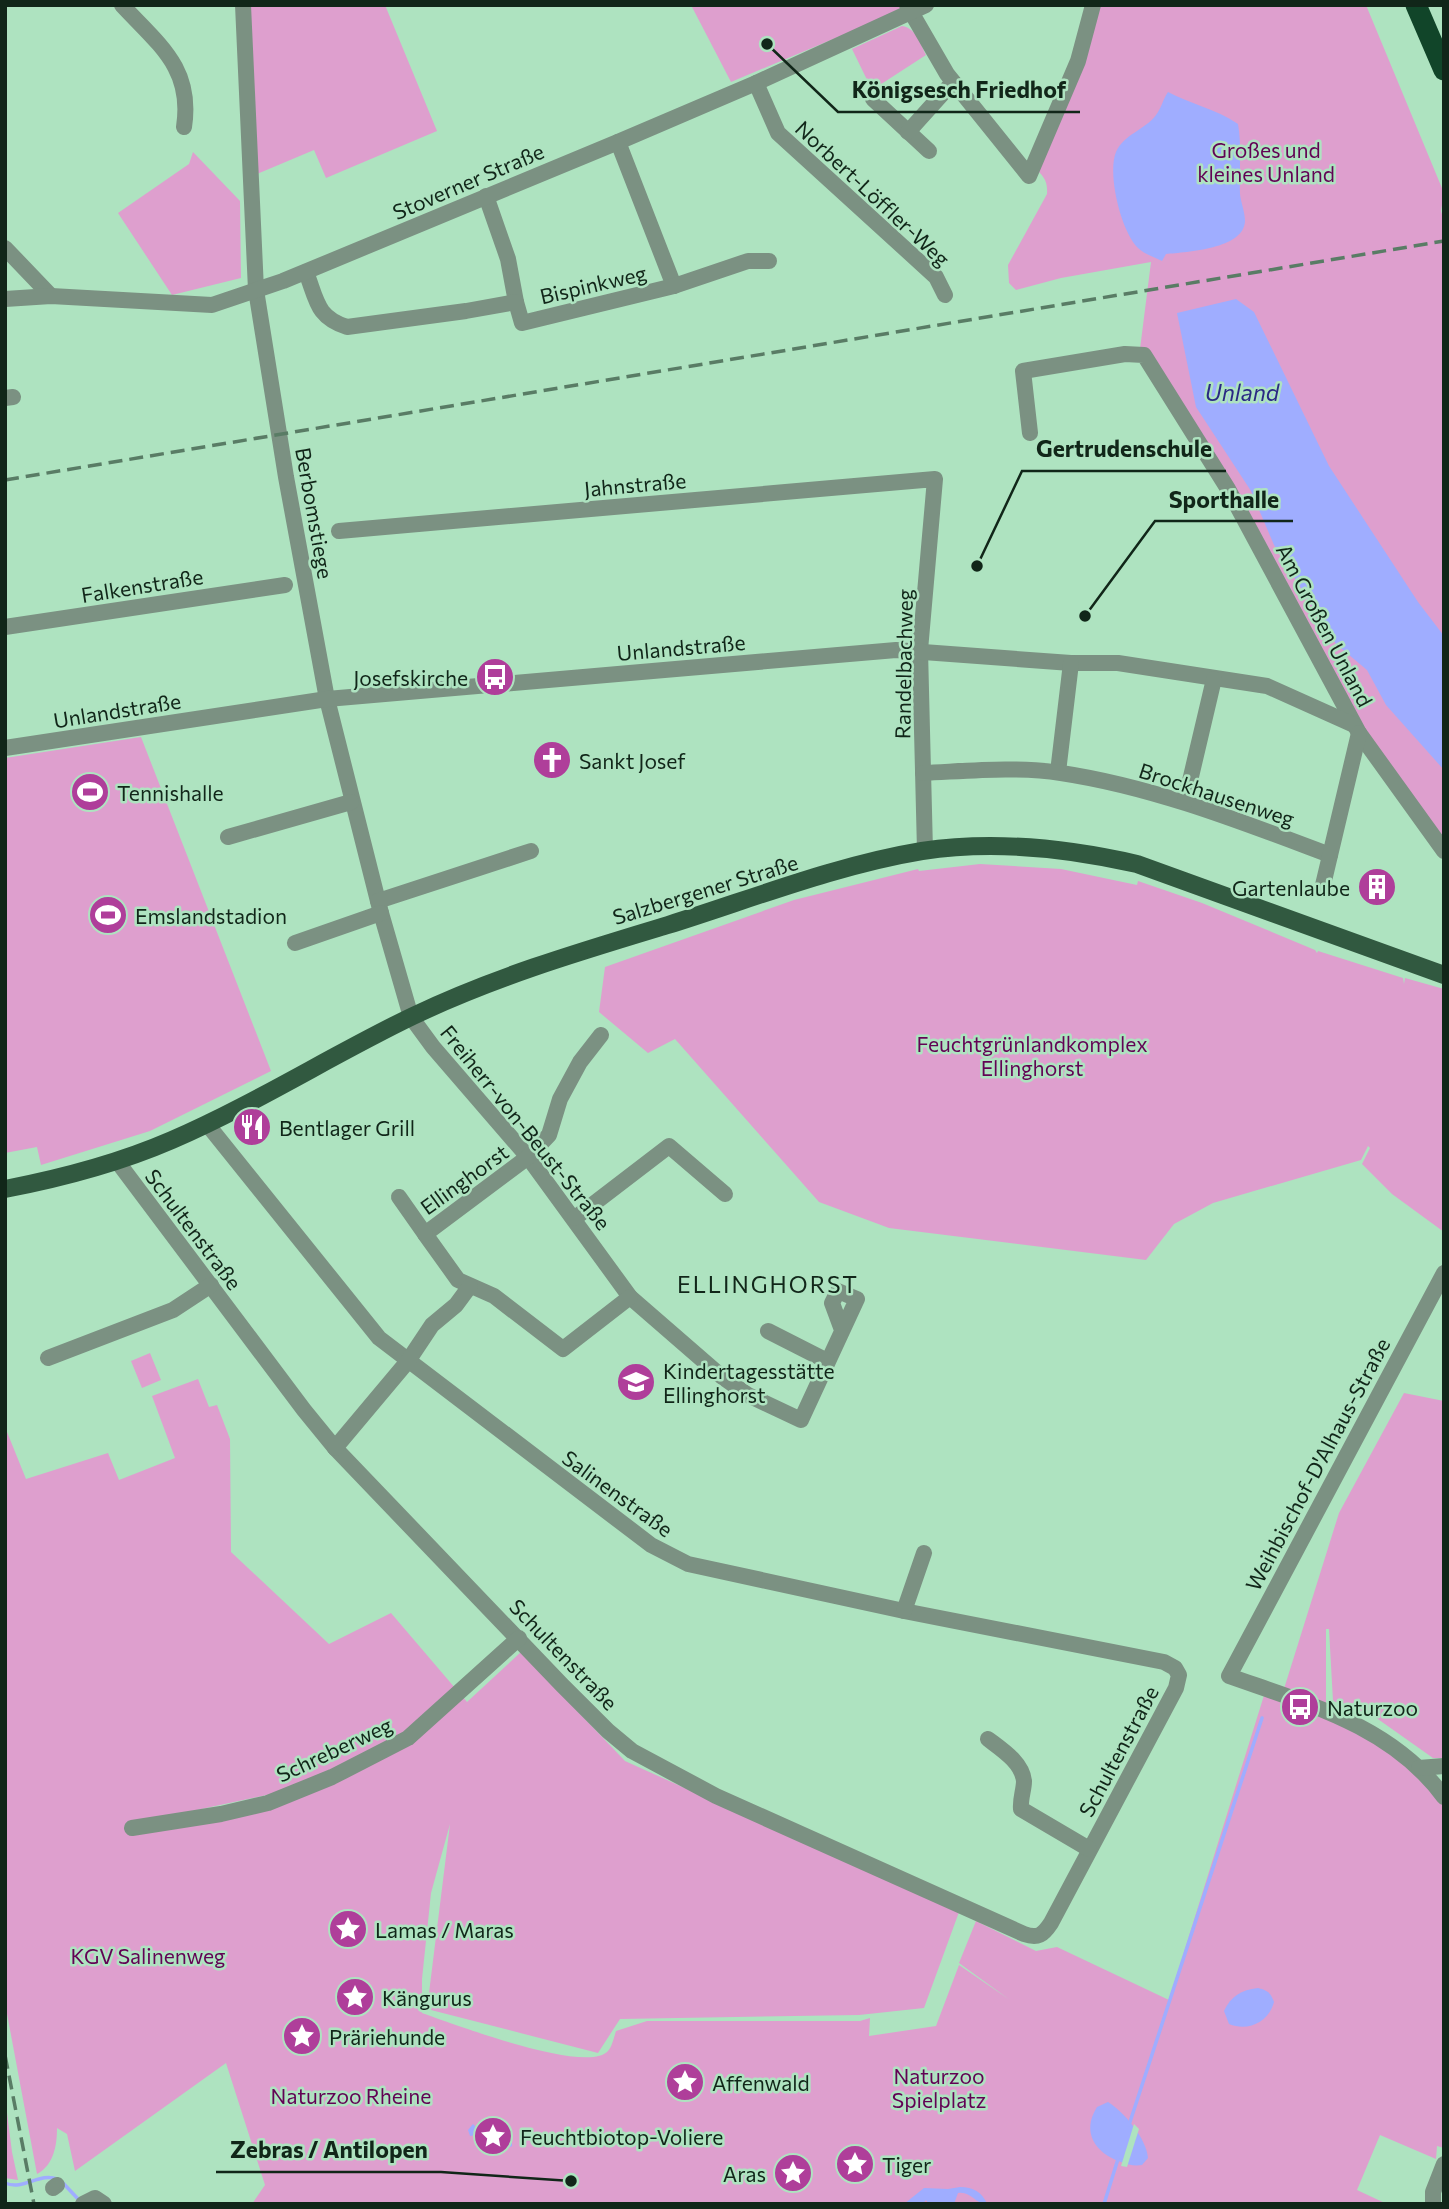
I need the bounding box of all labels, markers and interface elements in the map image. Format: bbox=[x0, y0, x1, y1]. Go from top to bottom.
callout: Königsesch Friedhof bbox=[838, 68, 1080, 112]
text: Königsesch Friedhof bbox=[852, 75, 1067, 103]
street label: Norbert-Löffler-Weg bbox=[791, 115, 955, 271]
park label: Großes und kleines Unland bbox=[1197, 137, 1335, 186]
street label: Stoverner Straße bbox=[389, 138, 547, 224]
street label: Bispinkweg bbox=[537, 260, 649, 308]
water label: Unland bbox=[1205, 378, 1281, 406]
callout: Gertrudenschule bbox=[1022, 427, 1226, 471]
text: Gertrudenschule bbox=[1036, 434, 1212, 462]
street label: Berbomstiege bbox=[291, 445, 339, 581]
street label: Jahnstraße bbox=[583, 467, 687, 501]
callout: Sporthalle bbox=[1155, 477, 1293, 521]
text: Sporthalle bbox=[1169, 485, 1279, 513]
street label: Am Großen Unland bbox=[1272, 540, 1378, 710]
street label: Falkenstraße bbox=[79, 563, 205, 607]
street label: Randelbachweg bbox=[889, 589, 917, 739]
street label: Unlandstraße bbox=[616, 629, 746, 665]
bus stop icon: Josefskirche bbox=[474, 656, 516, 698]
place label: Josefskirche bbox=[353, 665, 468, 690]
street label: Unlandstraße bbox=[51, 688, 183, 732]
church icon: Sankt Josef bbox=[531, 739, 573, 781]
place label: Sankt Josef bbox=[579, 748, 686, 773]
street label: Brockhausenweg bbox=[1136, 757, 1298, 831]
sports icon: Tennishalle bbox=[69, 771, 111, 813]
place label: Tennishalle bbox=[117, 780, 224, 805]
street label: Salzbergener Straße bbox=[609, 849, 801, 929]
building icon: Gartenlaube bbox=[1356, 866, 1398, 908]
place label: Gartenlaube bbox=[1232, 875, 1350, 900]
sports icon: Emslandstadion bbox=[87, 894, 129, 936]
place label: Emslandstadion bbox=[135, 903, 287, 928]
street label: Freiherr-von-Beust-Straße bbox=[436, 1020, 616, 1234]
park label: Feuchtgrünlandkomplex Ellinghorst bbox=[916, 1031, 1148, 1080]
restaurant icon: Bentlager Grill bbox=[231, 1106, 273, 1148]
place label: Bentlager Grill bbox=[279, 1115, 415, 1140]
street label: Ellinghorst bbox=[415, 1139, 513, 1219]
street label: Schultenstraße bbox=[141, 1164, 247, 1294]
district label: ELLINGHORST bbox=[677, 1270, 859, 1298]
street label: Weihbischof-D'Alhaus-Straße bbox=[1240, 1333, 1394, 1595]
place label: Kindertagesstätte Ellinghorst bbox=[663, 1358, 835, 1407]
school or university icon: Kindertagesstätte Ellinghorst bbox=[615, 1361, 657, 1403]
street label: Salinenstraße bbox=[558, 1445, 678, 1541]
street label: Schultenstraße bbox=[505, 1593, 623, 1715]
street label: Schultenstraße bbox=[1073, 1681, 1163, 1821]
bus stop icon: Naturzoo bbox=[1279, 1686, 1321, 1728]
place label: Naturzoo bbox=[1327, 1695, 1418, 1720]
street label: Schreberweg bbox=[272, 1711, 396, 1787]
place icon: Lamas / Maras bbox=[327, 1908, 369, 1950]
place label: Lamas / Maras bbox=[375, 1917, 514, 1942]
park label: KGV Salinenweg bbox=[71, 1943, 225, 1968]
place icon: Kängurus bbox=[334, 1976, 376, 2018]
place label: Kängurus bbox=[382, 1985, 472, 2010]
place icon: Präriehunde bbox=[281, 2015, 323, 2057]
place label: Präriehunde bbox=[329, 2024, 445, 2049]
place icon: Affenwald bbox=[664, 2061, 706, 2103]
park label: Naturzoo Spielplatz bbox=[892, 2063, 986, 2112]
place label: Affenwald bbox=[712, 2070, 810, 2095]
park label: Naturzoo Rheine bbox=[271, 2083, 431, 2108]
place icon: Feuchtbiotop-Voliere bbox=[472, 2115, 514, 2157]
place label: Feuchtbiotop-Voliere bbox=[520, 2124, 723, 2149]
callout: Zebras / Antilopen bbox=[216, 2128, 441, 2172]
text: Zebras / Antilopen bbox=[230, 2135, 428, 2163]
place icon: Tiger bbox=[834, 2143, 876, 2185]
place icon: Aras bbox=[772, 2152, 814, 2194]
place label: Tiger bbox=[882, 2152, 932, 2177]
place label: Aras bbox=[723, 2161, 766, 2186]

